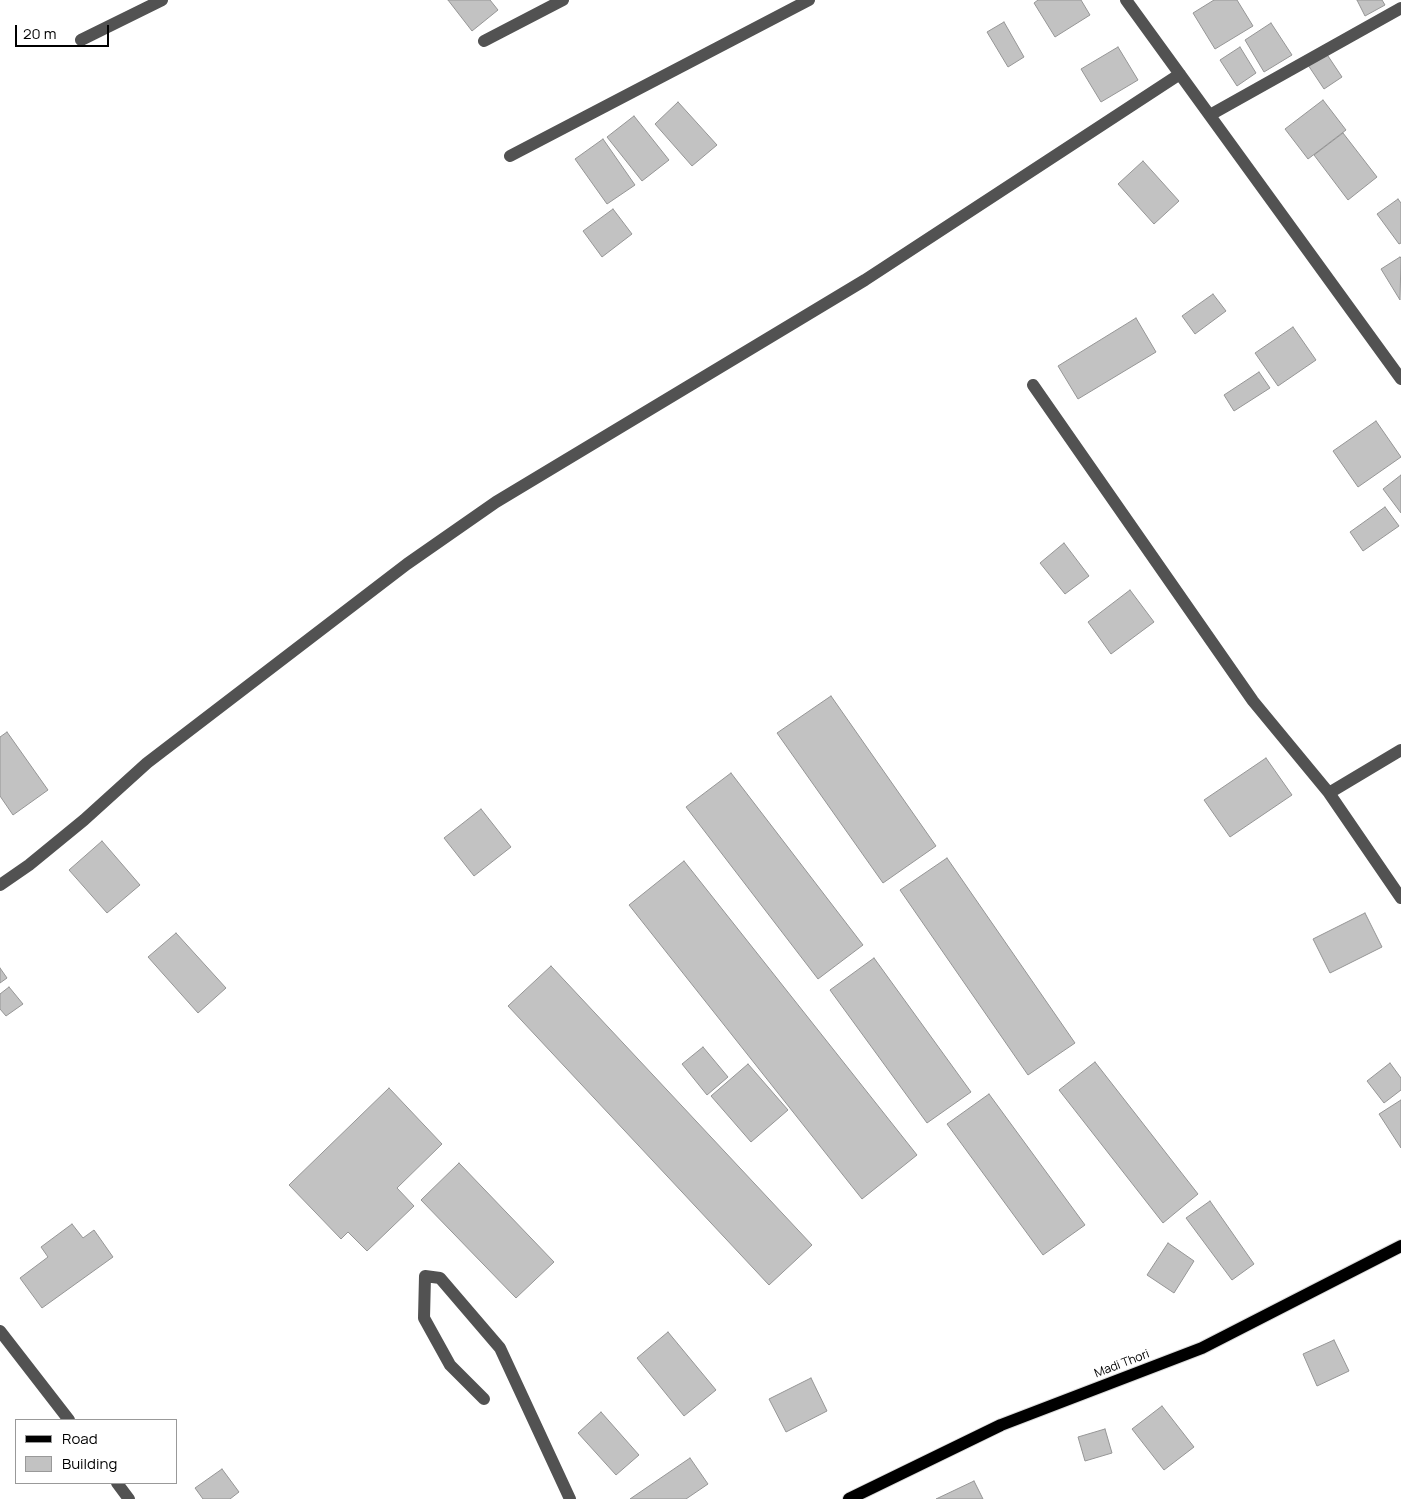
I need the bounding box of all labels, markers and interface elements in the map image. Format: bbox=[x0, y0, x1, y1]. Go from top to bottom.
scale bar bbox=[18, 15, 111, 47]
text: 20 m bbox=[23, 23, 56, 44]
street label: Madi Thori bbox=[1093, 1347, 1151, 1381]
legend bbox=[15, 1419, 178, 1484]
text: Road bbox=[62, 1428, 98, 1449]
text: Building bbox=[62, 1453, 117, 1474]

